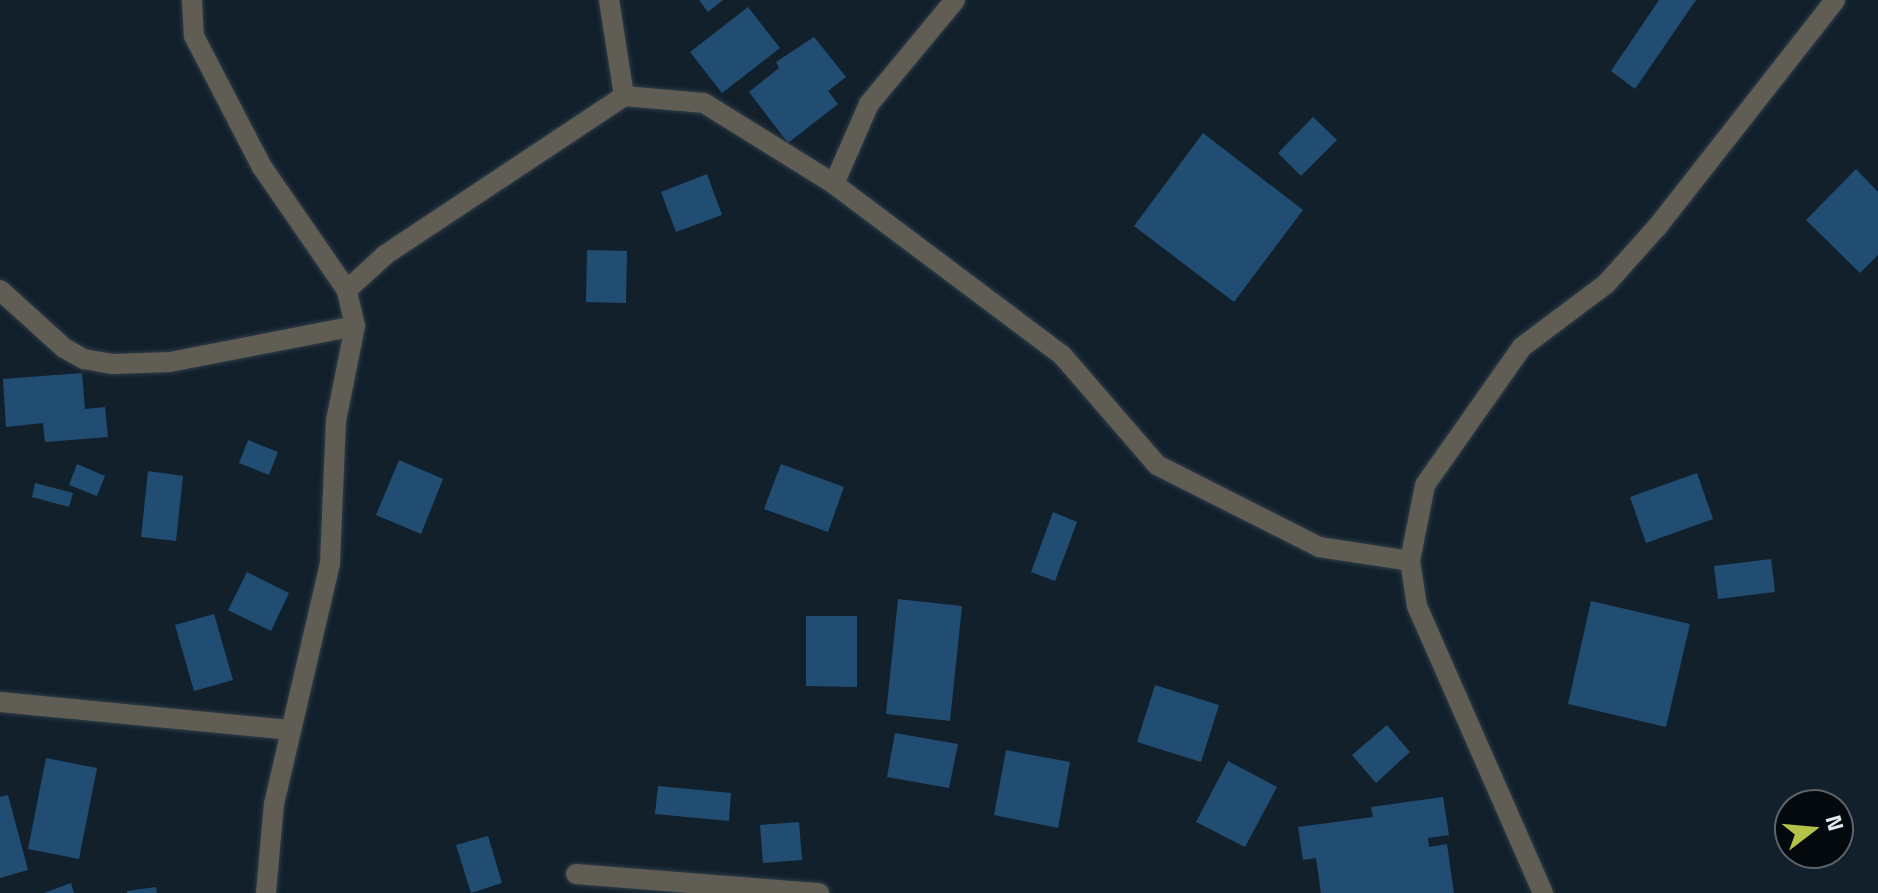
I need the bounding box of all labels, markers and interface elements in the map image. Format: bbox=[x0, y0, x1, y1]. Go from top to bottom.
north arrow bbox=[1774, 789, 1854, 869]
text: N bbox=[1817, 811, 1854, 835]

